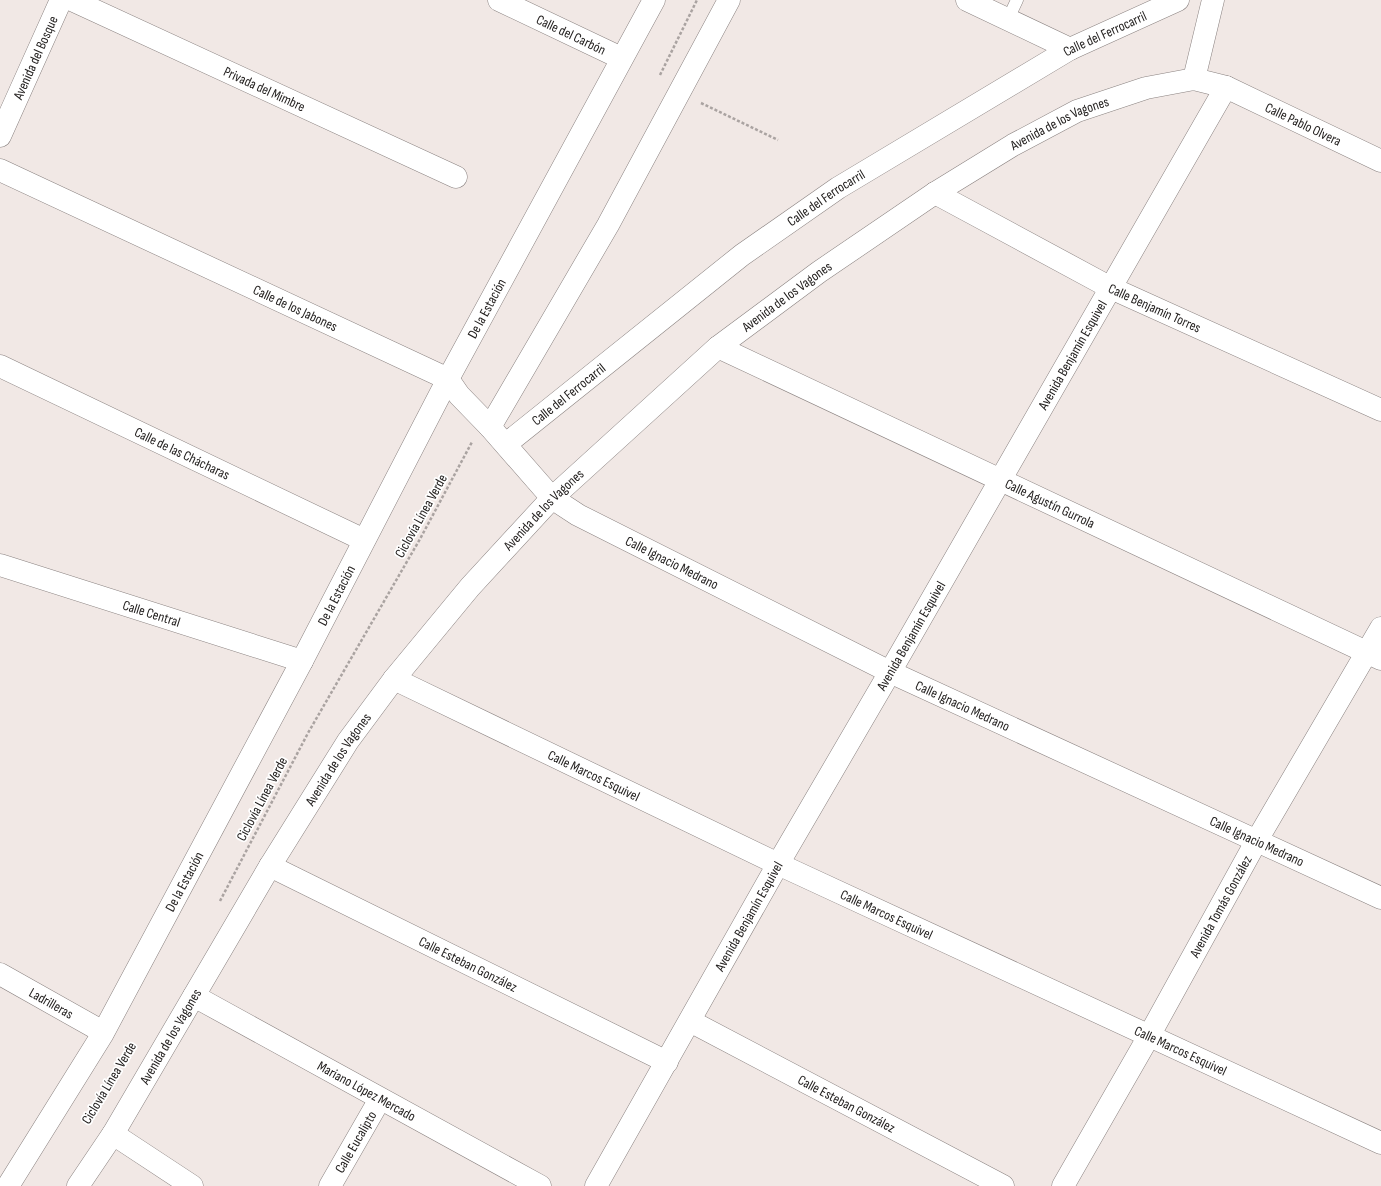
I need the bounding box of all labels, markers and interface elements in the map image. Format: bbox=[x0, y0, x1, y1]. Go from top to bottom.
street label: Calle del Ferrocarril bbox=[1060, 7, 1149, 60]
street label: Calle del Carbón bbox=[534, 11, 609, 58]
street label: Avenida del Bosque bbox=[9, 13, 61, 103]
street label: Privada del Mimbre bbox=[221, 63, 308, 115]
street label: Avenida de los Vagones bbox=[1006, 93, 1111, 154]
street label: Calle Pablo Olvera bbox=[1263, 99, 1344, 149]
street label: Calle del Ferrocarril bbox=[784, 166, 868, 230]
street label: Avenida de los Vagones bbox=[738, 257, 835, 336]
street label: De la Estación bbox=[463, 276, 510, 341]
street label: Calle Benjamín Torres bbox=[1106, 279, 1204, 336]
street label: Calle de los Jabones bbox=[251, 281, 340, 335]
street label: Avenida Benjamín Esquivel bbox=[1034, 297, 1110, 413]
street label: Calle del Ferrocarril bbox=[528, 359, 609, 429]
street label: Calle de las Chácharas bbox=[132, 423, 233, 483]
street label: Avenida de los Vagones bbox=[499, 465, 587, 554]
street label: Ciclovía Línea Verde bbox=[391, 471, 451, 561]
street label: Calle Agustín Gurrola bbox=[1002, 475, 1098, 532]
street label: Calle Ignacio Medrano bbox=[623, 532, 722, 593]
street label: De la Estación bbox=[313, 562, 359, 628]
street label: Avenida Benjamín Esquivel bbox=[872, 578, 949, 694]
street label: Calle Central bbox=[121, 596, 182, 630]
street label: Calle Ignacio Medrano bbox=[913, 676, 1013, 735]
street label: Avenida de los Vagones bbox=[301, 709, 375, 809]
street label: Calle Marcos Esquivel bbox=[545, 746, 643, 805]
street label: Ciclovía Línea Verde bbox=[233, 754, 291, 844]
street label: Calle Ignacio Medrano bbox=[1207, 812, 1307, 870]
street label: De la Estación bbox=[161, 849, 207, 914]
street label: Avenida Tomás González bbox=[1185, 852, 1255, 961]
street label: Avenida Benjamín Esquivel bbox=[710, 858, 786, 975]
street label: Calle Marcos Esquivel bbox=[838, 886, 936, 943]
street label: Calle Esteban González bbox=[416, 932, 520, 995]
street label: Ladrilleras bbox=[26, 984, 77, 1022]
street label: Avenida de los Vagones bbox=[135, 986, 205, 1088]
street label: Calle Marcos Esquivel bbox=[1132, 1022, 1230, 1079]
street label: Ciclovía Línea Verde bbox=[78, 1039, 140, 1127]
street label: Mariano López Mercado bbox=[315, 1057, 419, 1125]
street label: Calle Esteban González bbox=[795, 1071, 898, 1136]
street label: Calle Eucalipto bbox=[331, 1108, 380, 1176]

